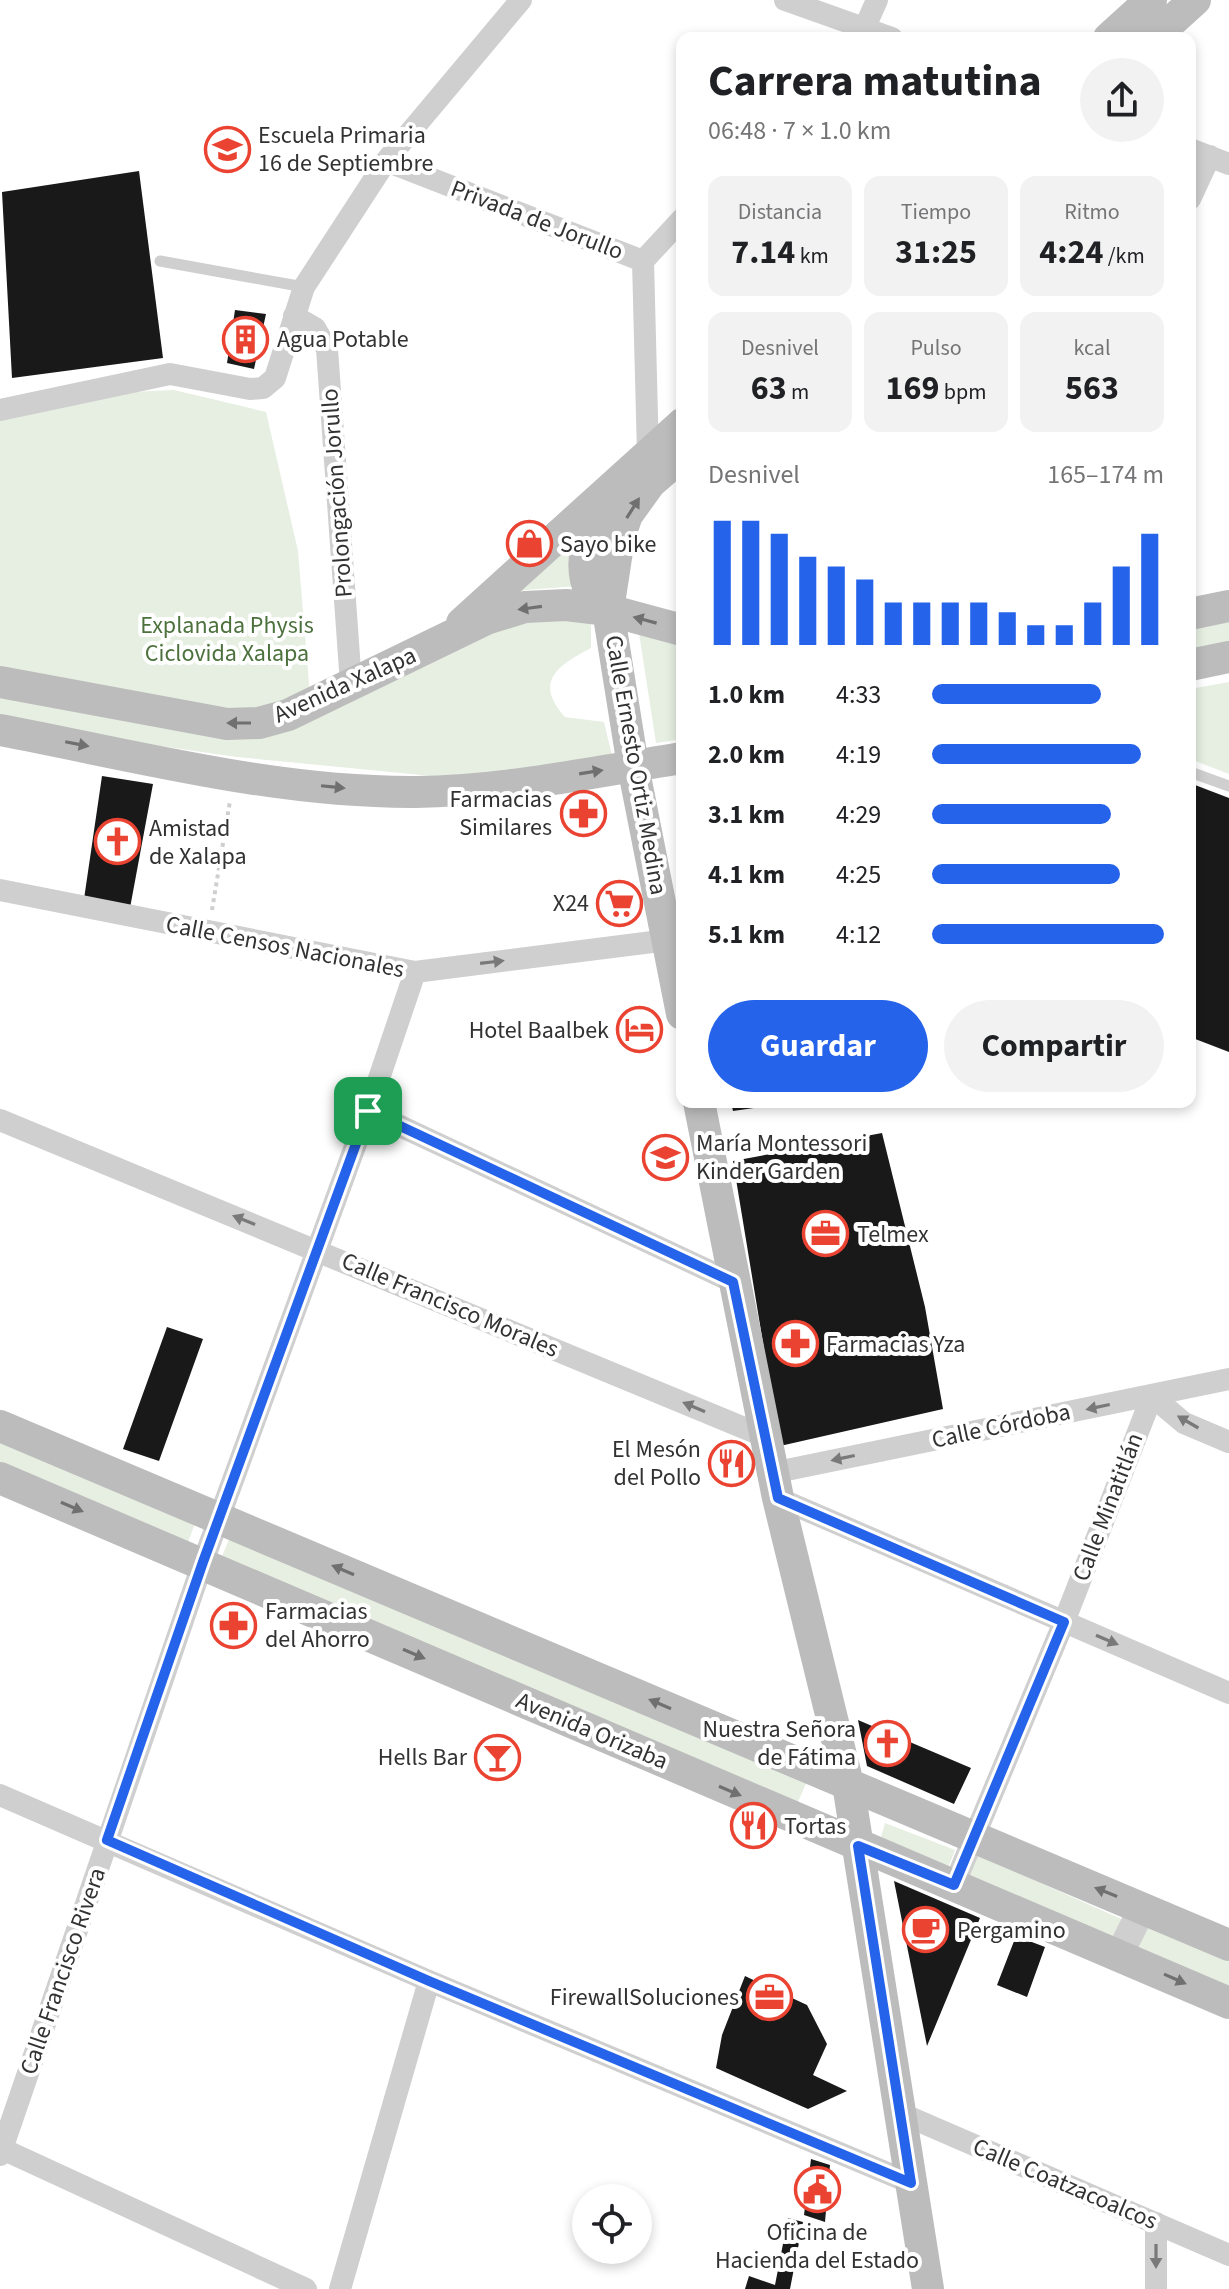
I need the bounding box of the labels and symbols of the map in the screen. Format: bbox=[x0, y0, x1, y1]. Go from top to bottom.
place label: Escuela Primaria 16 de Septiembre bbox=[258, 118, 433, 181]
school or university icon: Escuela Primaria 16 de Septiembre bbox=[203, 125, 251, 173]
street label: Privada de Jorullo bbox=[446, 171, 628, 269]
building icon: Agua Potable bbox=[222, 315, 270, 363]
place label: Agua Potable bbox=[277, 322, 409, 357]
street label: Prolongación Jorullo bbox=[312, 387, 362, 599]
one-way arrow bbox=[625, 497, 640, 520]
shop icon: Sayo bike bbox=[505, 520, 553, 568]
place label: Sayo bike bbox=[560, 527, 656, 562]
one-way arrow bbox=[518, 602, 543, 615]
park label: Explanada Physis Ciclovida Xalapa bbox=[140, 608, 314, 671]
one-way arrow bbox=[632, 613, 657, 625]
street label: Calle Ernesto Ortiz Medina bbox=[596, 632, 676, 898]
street label: Avenida Xalapa bbox=[268, 638, 422, 732]
one-way arrow bbox=[226, 717, 251, 729]
one-way arrow bbox=[64, 739, 89, 751]
one-way arrow bbox=[579, 766, 604, 778]
one-way arrow bbox=[321, 781, 346, 794]
place label: Farmacias Similares bbox=[450, 782, 552, 845]
pharmacy icon: Farmacias Similares bbox=[559, 789, 607, 837]
place label: Amistad de Xalapa bbox=[149, 811, 247, 874]
church icon: Amistad de Xalapa bbox=[94, 818, 142, 866]
supermarket icon: X24 bbox=[596, 879, 644, 927]
place label: X24 bbox=[553, 886, 589, 921]
street label: Calle Censos Nacionales bbox=[163, 907, 407, 987]
one-way arrow bbox=[480, 955, 505, 968]
hotel icon: Hotel Baalbek bbox=[616, 1006, 664, 1054]
place label: Hotel Baalbek bbox=[469, 1013, 609, 1048]
pin bbox=[334, 1077, 402, 1145]
place label: María Montessori Kinder Garden bbox=[696, 1126, 867, 1189]
school or university icon: María Montessori Kinder Garden bbox=[641, 1133, 689, 1181]
office icon: Telmex bbox=[802, 1210, 850, 1258]
one-way arrow bbox=[232, 1213, 256, 1226]
place label: Telmex bbox=[857, 1217, 929, 1252]
street label: Calle Francisco Morales bbox=[336, 1243, 564, 1367]
pharmacy icon: Farmacias Yza bbox=[771, 1320, 819, 1368]
place label: Farmacias Yza bbox=[826, 1327, 965, 1362]
street label: Calle Córdoba bbox=[928, 1394, 1074, 1458]
one-way arrow bbox=[682, 1400, 706, 1413]
one-way arrow bbox=[1085, 1401, 1110, 1413]
one-way arrow bbox=[1177, 1416, 1199, 1430]
street label: Calle Minatitlán bbox=[1064, 1428, 1152, 1586]
place label: El Mesón del Pollo bbox=[612, 1432, 701, 1495]
restaurant icon: El Mesón del Pollo bbox=[708, 1439, 756, 1487]
one-way arrow bbox=[830, 1453, 855, 1465]
one-way arrow bbox=[60, 1501, 84, 1514]
one-way arrow bbox=[331, 1563, 355, 1576]
place label: Farmacias del Ahorro bbox=[265, 1594, 370, 1657]
pharmacy icon: Farmacias del Ahorro bbox=[210, 1601, 258, 1649]
one-way arrow bbox=[1095, 1634, 1119, 1647]
one-way arrow bbox=[402, 1647, 426, 1660]
street label: Avenida Orizaba bbox=[511, 1683, 673, 1779]
one-way arrow bbox=[648, 1698, 672, 1711]
place label: Nuestra Señora de Fátima bbox=[702, 1712, 856, 1775]
church icon: Nuestra Señora de Fátima bbox=[863, 1719, 911, 1767]
bar icon: Hells Bar bbox=[474, 1733, 522, 1781]
place label: Hells Bar bbox=[378, 1740, 468, 1775]
one-way arrow bbox=[718, 1784, 741, 1797]
restaurant icon: Tortas bbox=[729, 1802, 777, 1850]
place label: Tortas bbox=[784, 1809, 846, 1844]
street label: Calle Francisco Rivera bbox=[11, 1863, 115, 2079]
one-way arrow bbox=[1094, 1886, 1118, 1899]
cafe icon: Pergamino bbox=[902, 1906, 950, 1954]
place label: Pergamino bbox=[957, 1913, 1066, 1948]
office icon: FirewallSoluciones bbox=[746, 1973, 794, 2021]
one-way arrow bbox=[1163, 1973, 1187, 1986]
place label: FirewallSoluciones bbox=[550, 1980, 739, 2015]
street label: Calle Coatzacoalcos bbox=[967, 2129, 1163, 2239]
public building icon: Oficina de Hacienda del Estado bbox=[793, 2166, 841, 2214]
place label: Oficina de Hacienda del Estado bbox=[715, 2215, 919, 2278]
one-way arrow bbox=[1150, 2244, 1162, 2269]

